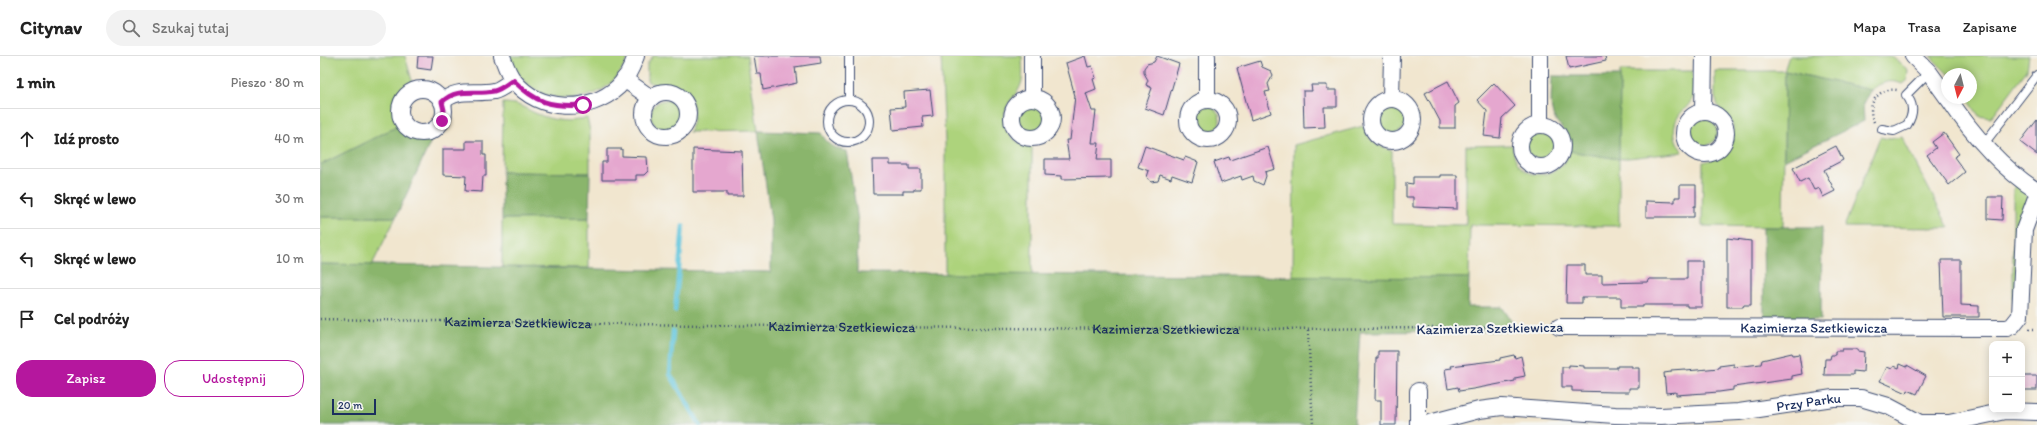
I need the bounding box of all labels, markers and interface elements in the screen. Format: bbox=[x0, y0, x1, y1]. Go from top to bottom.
search box bbox=[106, 10, 386, 46]
text: Citynav bbox=[20, 16, 82, 39]
icon: search bbox=[120, 17, 142, 39]
text: Szukaj tutaj bbox=[152, 19, 229, 37]
text: Mapa bbox=[1853, 19, 1886, 36]
text: Trasa bbox=[1908, 19, 1941, 36]
text: Zapisane bbox=[1963, 19, 2017, 36]
north arrow bbox=[1941, 68, 1977, 104]
text: 1 min bbox=[16, 72, 55, 92]
text: Pieszo · 80 m bbox=[231, 75, 304, 90]
route start bbox=[574, 96, 592, 114]
route end bbox=[433, 112, 451, 130]
icon: ahead bbox=[16, 128, 38, 150]
text: Idź prosto bbox=[54, 130, 119, 148]
text: 40 m bbox=[274, 131, 304, 146]
icon: left bbox=[16, 188, 38, 210]
text: Skręć w lewo bbox=[54, 190, 136, 208]
text: 30 m bbox=[275, 191, 304, 206]
icon: left bbox=[16, 248, 38, 270]
text: Skręć w lewo bbox=[54, 250, 136, 268]
text: 10 m bbox=[276, 251, 304, 266]
icon: arrive bbox=[16, 308, 38, 330]
text: Cel podróży bbox=[54, 310, 129, 328]
street label: Kazimierza Szetkiewicza bbox=[444, 313, 592, 332]
street label: Kazimierza Szetkiewicza bbox=[768, 318, 916, 336]
street label: Kazimierza Szetkiewicza bbox=[1416, 319, 1564, 338]
street label: Kazimierza Szetkiewicza bbox=[1740, 319, 1888, 337]
street label: Kazimierza Szetkiewicza bbox=[1092, 321, 1240, 338]
map controls bbox=[1989, 341, 2025, 413]
button: + bbox=[1989, 341, 2025, 377]
button: Zapisz bbox=[16, 360, 156, 397]
button: Udostępnij bbox=[164, 360, 304, 397]
button: − bbox=[1989, 377, 2025, 413]
street label: Przy Parku bbox=[1775, 390, 1841, 415]
scale bar bbox=[332, 397, 376, 416]
text: 20 m bbox=[338, 399, 362, 412]

